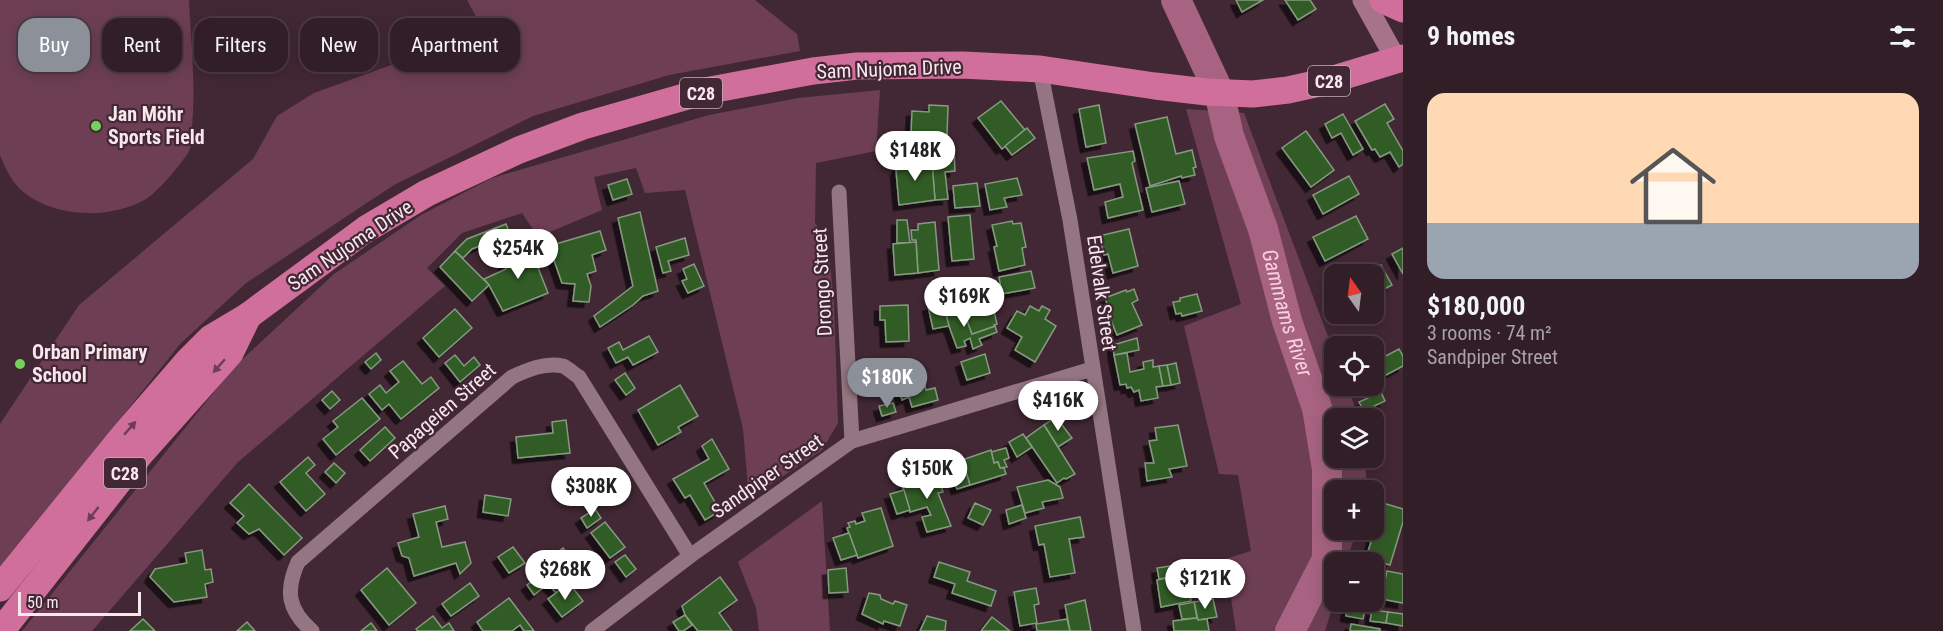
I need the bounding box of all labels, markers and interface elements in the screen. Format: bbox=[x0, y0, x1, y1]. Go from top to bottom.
chip: Buy bbox=[18, 18, 90, 72]
chip: Rent bbox=[102, 18, 182, 72]
chip: Filters bbox=[194, 18, 288, 72]
chip: New bbox=[300, 18, 378, 72]
chip: Apartment bbox=[390, 18, 520, 72]
icon: filters bbox=[1886, 20, 1919, 53]
text: 9 homes bbox=[1427, 21, 1515, 51]
street label: Sam Nujoma Drive bbox=[816, 54, 962, 84]
road number: C28 bbox=[1308, 66, 1350, 96]
road number: C28 bbox=[680, 78, 722, 108]
place label: Jan Möhr Sports Field bbox=[108, 102, 205, 149]
marker: Jan Möhr Sports Field bbox=[89, 119, 103, 133]
pin: $148K bbox=[873, 131, 957, 182]
icon: home bbox=[1619, 132, 1727, 240]
text: $148K bbox=[889, 138, 941, 162]
street label: Sam Nujoma Drive bbox=[283, 194, 417, 296]
street label: Drongo Street bbox=[807, 227, 837, 337]
pin: $254K bbox=[476, 229, 560, 280]
street label: Edelvalk Street bbox=[1082, 234, 1122, 353]
text: $254K bbox=[492, 236, 544, 260]
water label: Gammams River bbox=[1257, 247, 1318, 380]
north arrow bbox=[1324, 264, 1384, 324]
map controls bbox=[1324, 264, 1384, 612]
pin: $169K bbox=[922, 277, 1006, 328]
text: $169K bbox=[938, 284, 990, 308]
text: $180,000 bbox=[1427, 291, 1525, 321]
text: 3 rooms · 74 m² bbox=[1427, 321, 1552, 345]
button: locate bbox=[1324, 336, 1384, 396]
place label: Orban Primary School bbox=[32, 340, 148, 387]
text: Sandpiper Street bbox=[1427, 345, 1558, 369]
marker: Orban Primary School bbox=[13, 357, 27, 371]
one-way arrow bbox=[213, 358, 226, 373]
street label: Papageien Street bbox=[383, 358, 501, 464]
pin: $180K bbox=[845, 358, 929, 409]
text: $180K bbox=[861, 365, 913, 389]
pin: $416K bbox=[1016, 381, 1100, 432]
text: $416K bbox=[1032, 388, 1084, 412]
button: layers bbox=[1324, 408, 1384, 468]
one-way arrow bbox=[123, 421, 136, 436]
street label: Sandpiper Street bbox=[707, 429, 828, 523]
pin: $150K bbox=[885, 449, 969, 500]
text: $150K bbox=[901, 456, 953, 480]
road number: C28 bbox=[104, 458, 146, 488]
pin: $308K bbox=[549, 467, 633, 518]
text: $308K bbox=[565, 474, 617, 498]
button: + bbox=[1324, 480, 1384, 540]
one-way arrow bbox=[86, 506, 99, 522]
pin: $268K bbox=[523, 550, 607, 601]
button: − bbox=[1324, 552, 1384, 612]
text: $268K bbox=[539, 557, 591, 581]
pin: $121K bbox=[1163, 559, 1247, 610]
text: $121K bbox=[1179, 566, 1231, 590]
scale bar bbox=[18, 589, 141, 616]
text: 50 m bbox=[27, 593, 59, 612]

